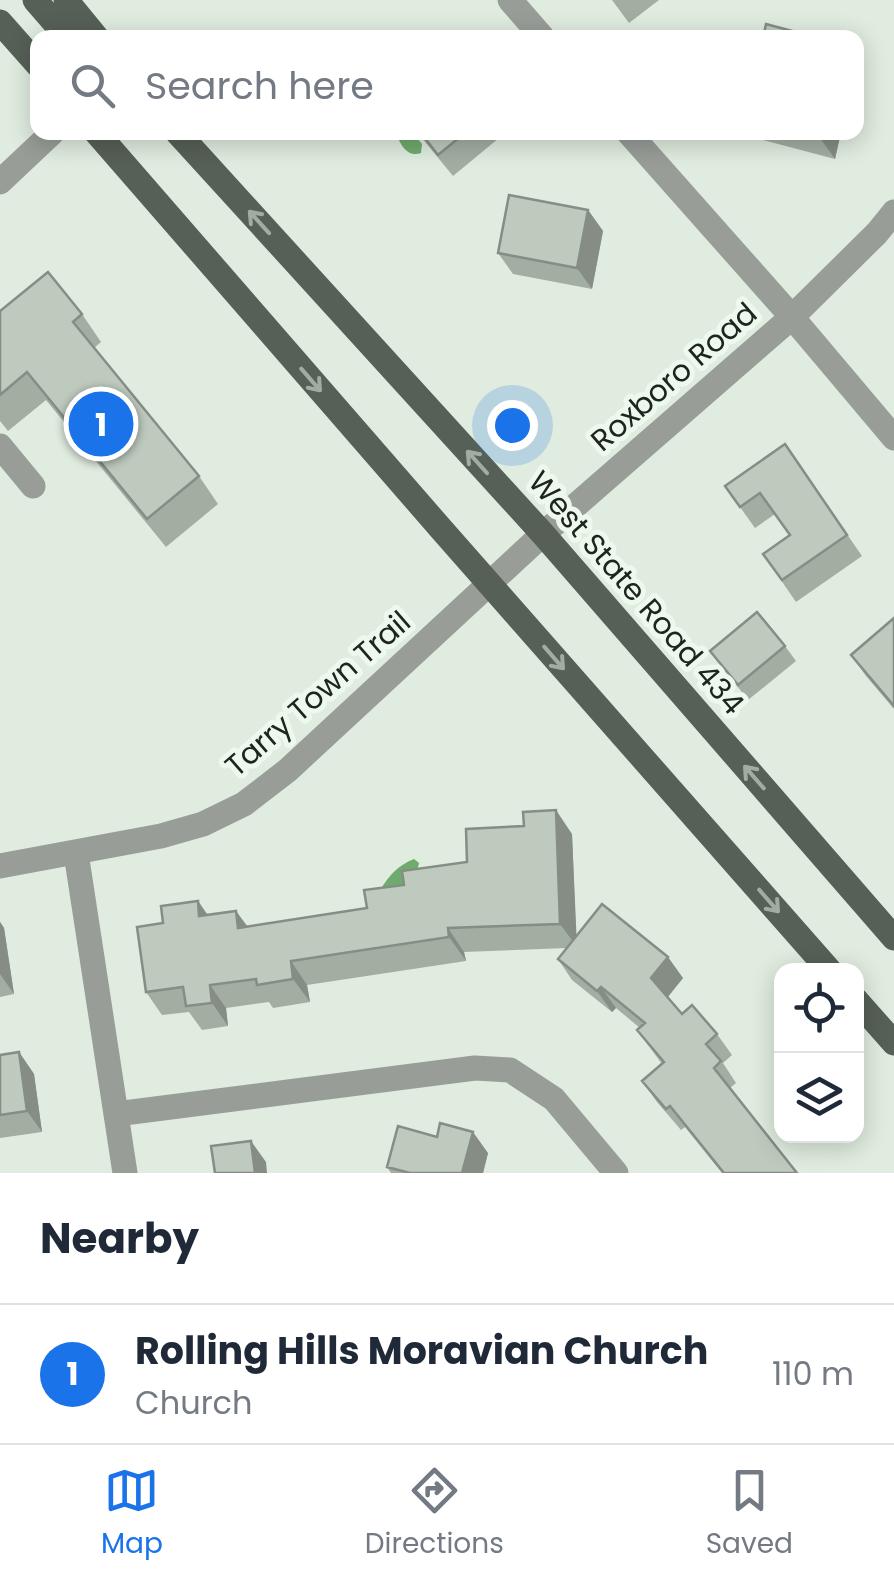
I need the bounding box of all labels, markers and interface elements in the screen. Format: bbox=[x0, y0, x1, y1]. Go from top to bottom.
search box bbox=[30, 30, 864, 140]
icon: search bbox=[65, 58, 120, 113]
text: Search here bbox=[145, 59, 374, 112]
one-way arrow bbox=[247, 210, 270, 235]
street label: Roxboro Road bbox=[581, 292, 766, 461]
one-way arrow bbox=[299, 366, 321, 392]
pin: 1 bbox=[68, 386, 134, 462]
your location bbox=[487, 400, 538, 451]
one-way arrow bbox=[466, 450, 489, 475]
street label: West State Road 434 bbox=[518, 461, 754, 724]
street label: Tarry Town Trail bbox=[215, 601, 420, 786]
one-way arrow bbox=[543, 644, 565, 670]
one-way arrow bbox=[744, 765, 766, 791]
one-way arrow bbox=[758, 888, 781, 913]
map controls bbox=[774, 963, 864, 1143]
button: locate bbox=[774, 963, 864, 1053]
button: layers bbox=[774, 1053, 864, 1143]
text: Nearby bbox=[40, 1209, 199, 1268]
text: Rolling Hills Moravian Church bbox=[135, 1324, 708, 1377]
text: 1 bbox=[66, 1351, 79, 1396]
text: 110 m bbox=[772, 1351, 854, 1396]
text: Church bbox=[135, 1380, 253, 1425]
tab: Map bbox=[101, 1463, 163, 1565]
tab: Directions bbox=[365, 1463, 504, 1565]
tab: Saved bbox=[706, 1463, 793, 1565]

